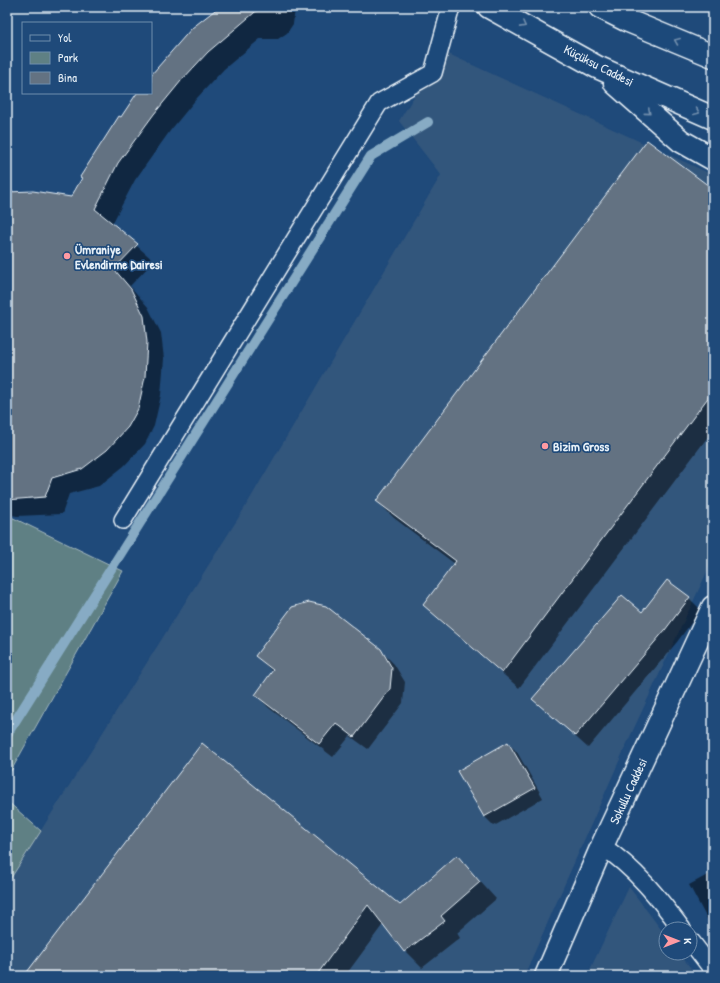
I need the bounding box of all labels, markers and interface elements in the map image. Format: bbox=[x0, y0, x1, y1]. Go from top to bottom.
one-way arrow bbox=[519, 20, 526, 28]
legend bbox=[22, 22, 152, 94]
text: Yol bbox=[58, 29, 72, 46]
one-way arrow bbox=[673, 38, 680, 46]
street label: Küçüksu Caddesi bbox=[561, 40, 637, 90]
text: Park bbox=[58, 49, 78, 66]
text: Bina bbox=[58, 69, 77, 86]
one-way arrow bbox=[643, 107, 650, 114]
one-way arrow bbox=[693, 107, 700, 115]
place label: Ümraniye Evlendirme Dairesi bbox=[75, 240, 163, 273]
marker: Ümraniye Evlendirme Dairesi bbox=[62, 251, 72, 261]
place label: Bizim Gross bbox=[553, 437, 609, 455]
marker: Bizim Gross bbox=[540, 441, 550, 451]
street label: Sokullu Caddesi bbox=[605, 755, 651, 827]
north arrow bbox=[658, 921, 698, 961]
text: K bbox=[681, 938, 695, 944]

